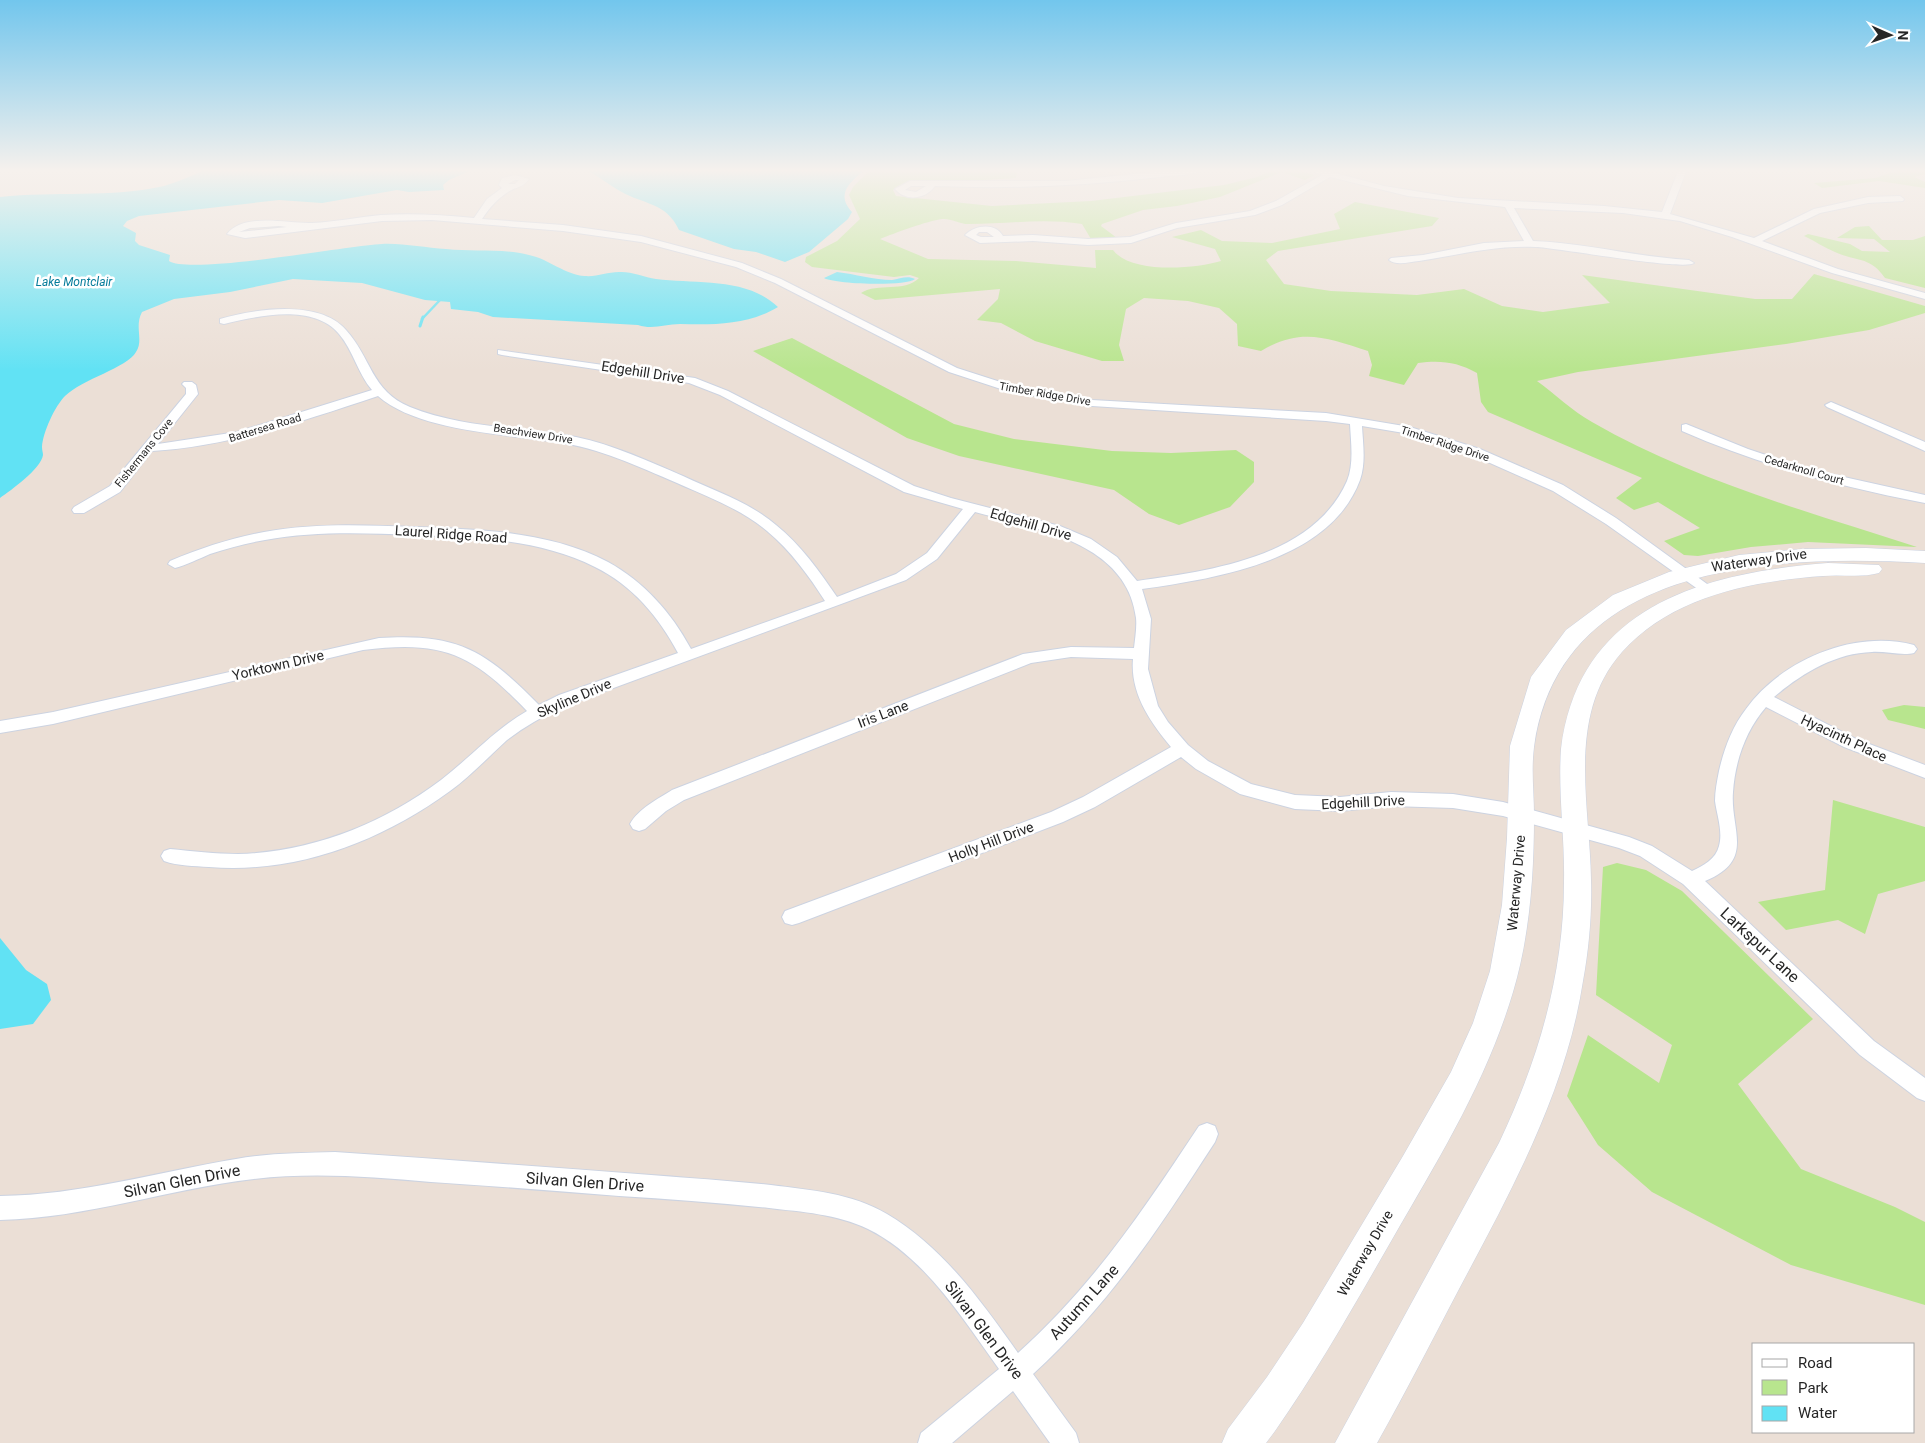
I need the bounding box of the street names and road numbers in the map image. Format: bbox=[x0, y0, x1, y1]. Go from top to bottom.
street label: Edgehill Drive bbox=[600, 358, 686, 386]
street label: Timber Ridge Drive bbox=[998, 380, 1092, 408]
street label: Battersea Road bbox=[227, 411, 303, 445]
street label: Fishermans Cove bbox=[112, 416, 176, 490]
street label: Beachview Drive bbox=[492, 421, 574, 447]
street label: Timber Ridge Drive bbox=[1399, 424, 1491, 465]
street label: Cedarknoll Court bbox=[1763, 452, 1846, 488]
street label: Edgehill Drive bbox=[988, 505, 1074, 543]
street label: Laurel Ridge Road bbox=[394, 522, 508, 546]
street label: Waterway Drive bbox=[1710, 545, 1808, 575]
street label: Yorktown Drive bbox=[231, 647, 325, 683]
street label: Skyline Drive bbox=[535, 675, 613, 721]
street label: Iris Lane bbox=[855, 697, 911, 731]
street label: Hyacinth Place bbox=[1798, 711, 1890, 765]
street label: Edgehill Drive bbox=[1321, 792, 1405, 812]
street label: Holly Hill Drive bbox=[946, 818, 1036, 866]
street label: Waterway Drive bbox=[1504, 834, 1528, 932]
street label: Larkspur Lane bbox=[1717, 904, 1803, 986]
street label: Silvan Glen Drive bbox=[122, 1160, 242, 1202]
street label: Silvan Glen Drive bbox=[525, 1168, 645, 1196]
street label: Waterway Drive bbox=[1334, 1207, 1396, 1299]
street label: Autumn Lane bbox=[1045, 1260, 1123, 1344]
street label: Silvan Glen Drive bbox=[941, 1277, 1027, 1383]

